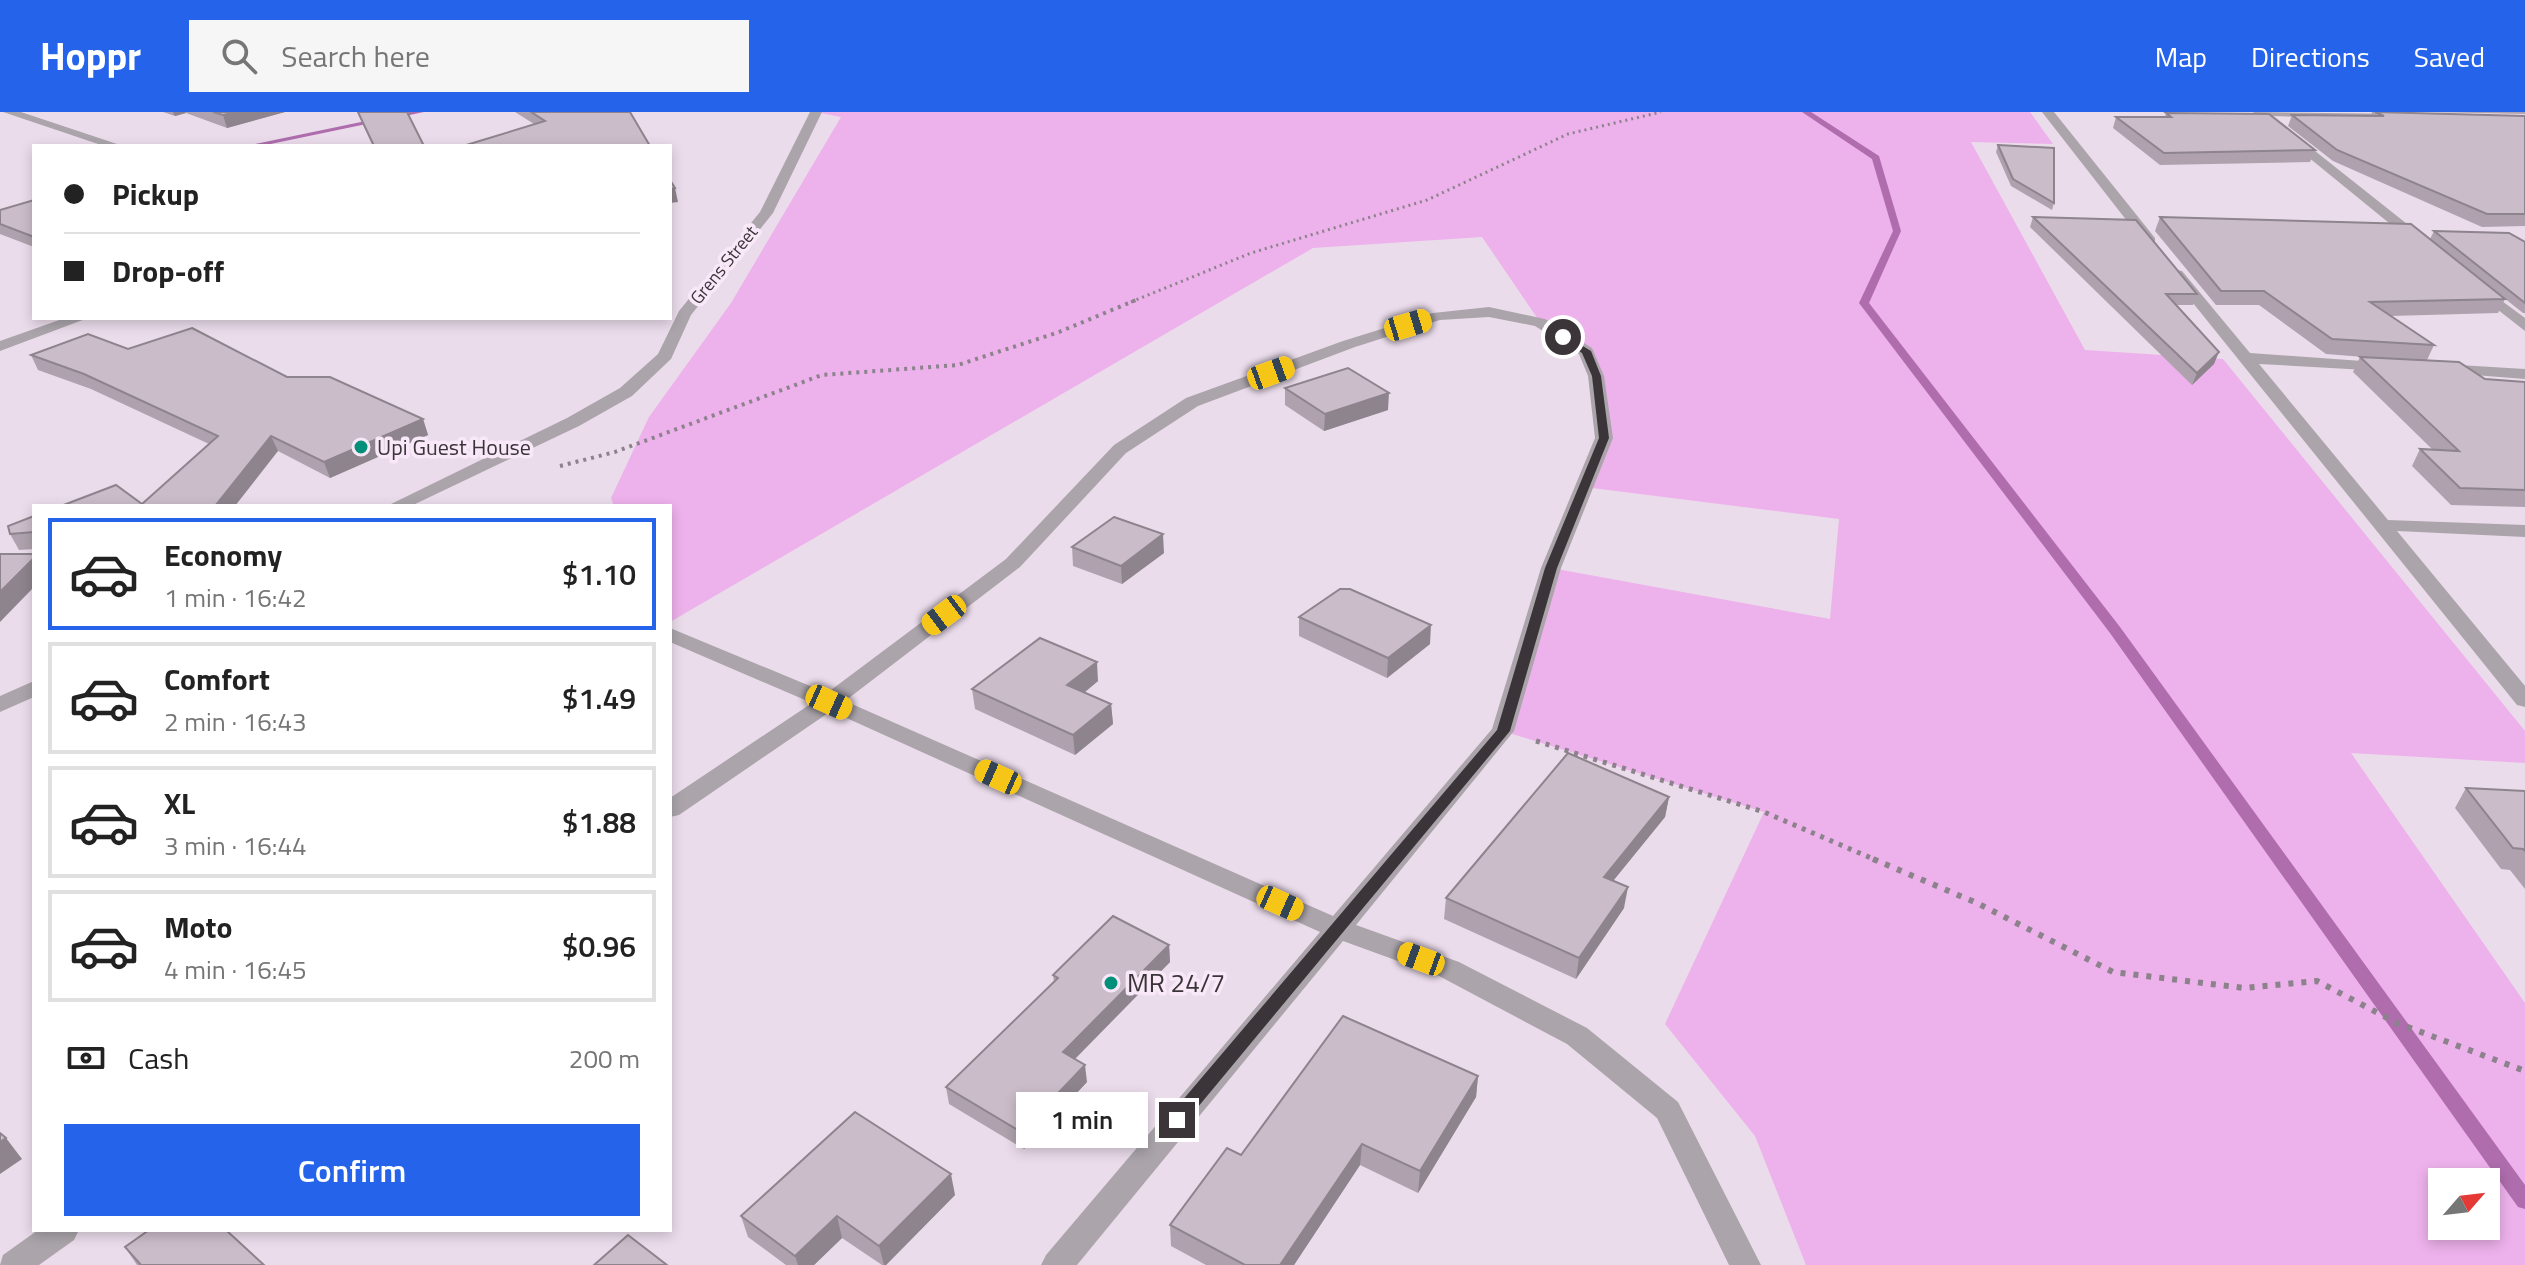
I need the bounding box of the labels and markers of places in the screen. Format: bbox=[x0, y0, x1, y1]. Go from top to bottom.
place label: Upi Guest House bbox=[377, 430, 531, 464]
marker: Upi Guest House bbox=[352, 438, 370, 456]
place label: MR 24/7 bbox=[1127, 963, 1225, 1002]
marker: MR 24/7 bbox=[1102, 974, 1120, 992]

